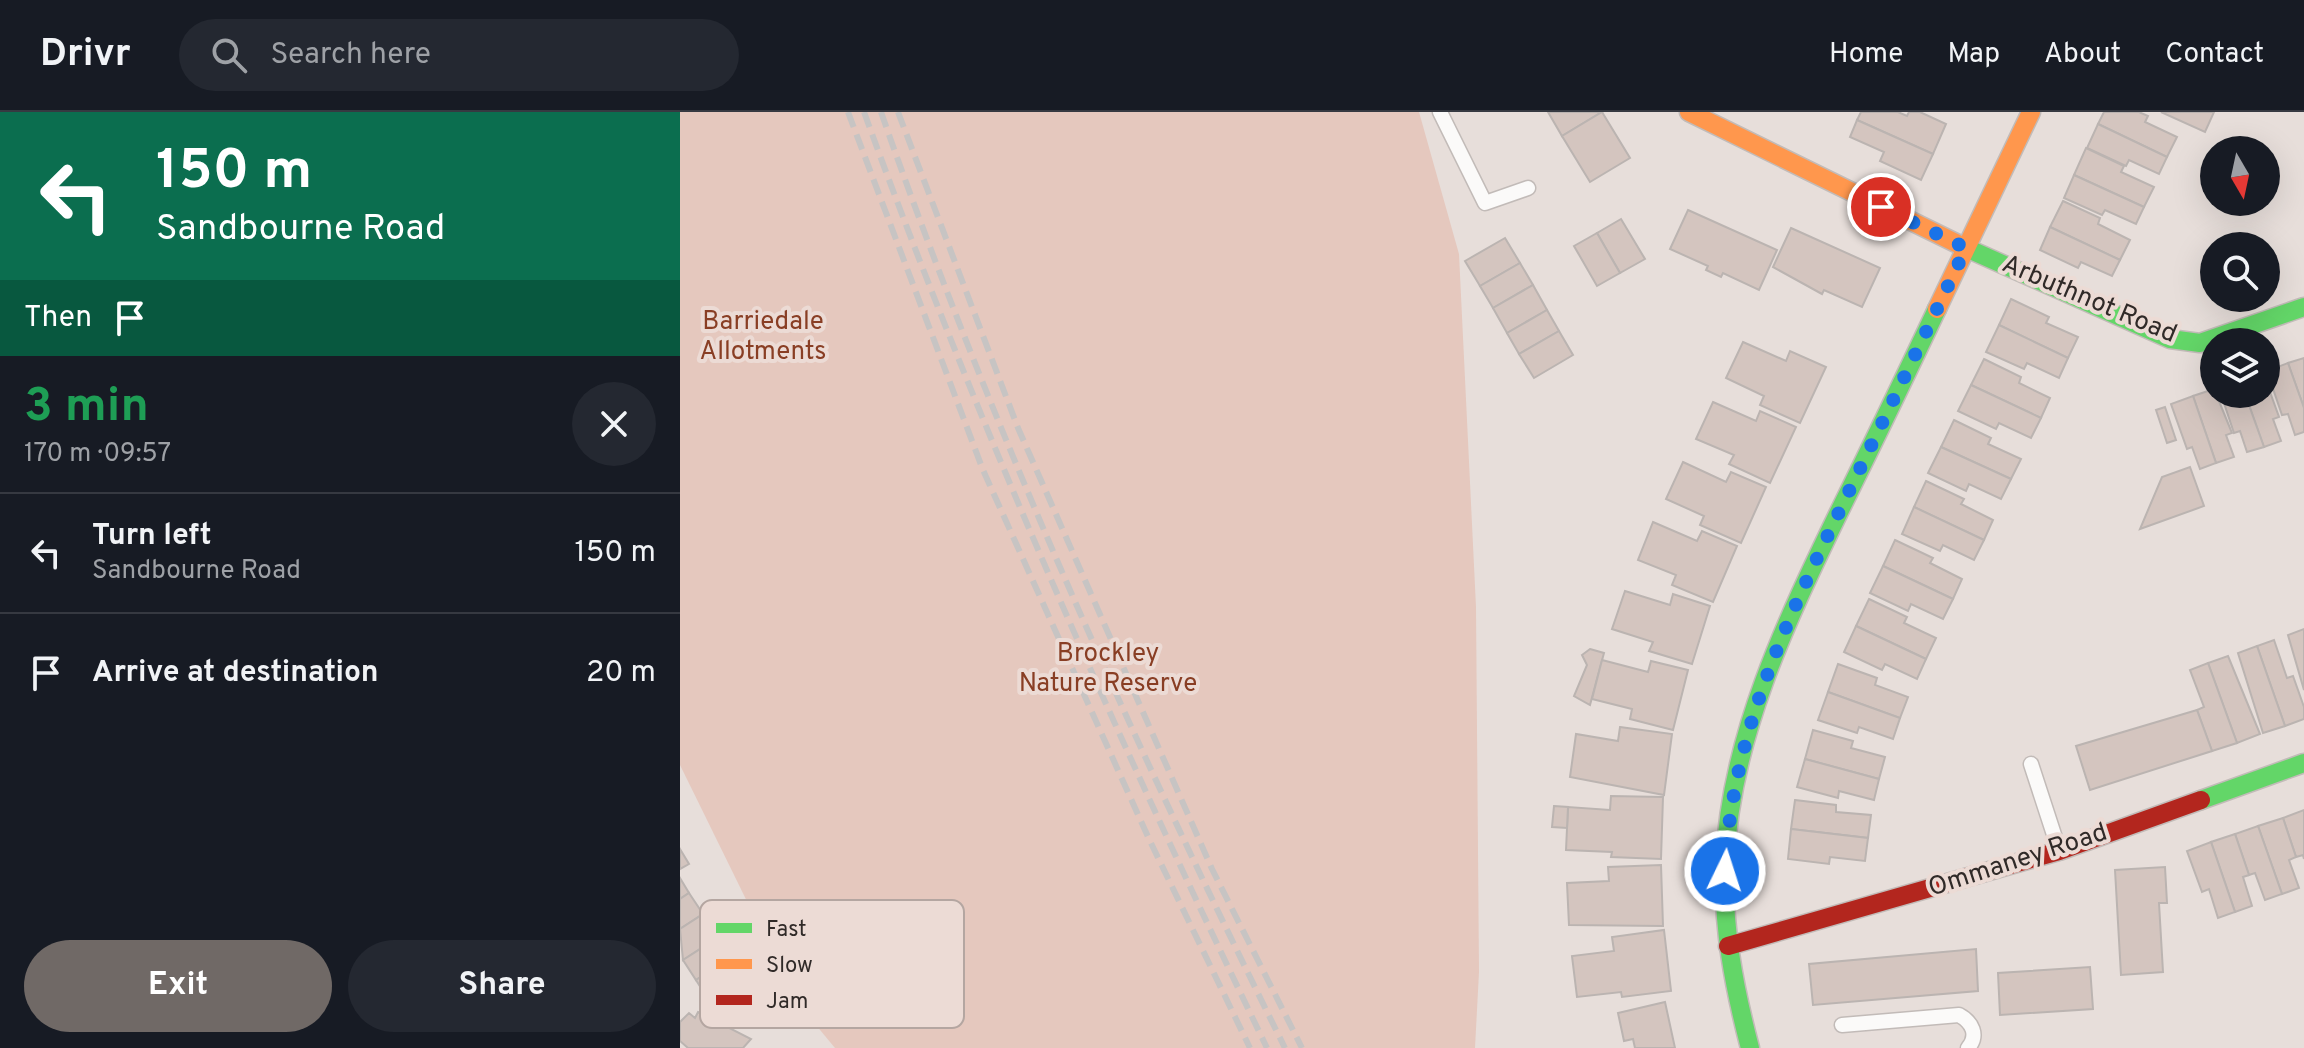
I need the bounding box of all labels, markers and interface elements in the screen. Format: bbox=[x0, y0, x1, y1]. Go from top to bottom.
search box bbox=[179, 19, 739, 91]
text: Drivr bbox=[40, 31, 131, 80]
icon: search bbox=[207, 33, 251, 77]
text: Search here bbox=[271, 37, 431, 74]
text: Home bbox=[1829, 37, 1903, 73]
text: Map bbox=[1947, 37, 2000, 73]
text: About bbox=[2044, 37, 2121, 73]
text: Contact bbox=[2165, 37, 2264, 73]
north arrow bbox=[2200, 136, 2280, 216]
map controls bbox=[2200, 136, 2280, 408]
text: 150 m bbox=[156, 138, 312, 208]
icon: left bbox=[24, 144, 128, 248]
pin bbox=[1847, 173, 1915, 241]
icon: arrive bbox=[1859, 185, 1903, 229]
text: Sandbourne Road bbox=[156, 207, 445, 253]
button: search bbox=[2200, 232, 2280, 312]
street label: Arbuthnot Road bbox=[1997, 248, 2181, 352]
icon: arrive bbox=[108, 296, 152, 340]
text: Then bbox=[24, 300, 92, 337]
park label: Barriedale Allotments bbox=[699, 306, 827, 369]
button: layers bbox=[2200, 328, 2280, 408]
text: 3 min bbox=[24, 378, 149, 438]
button: close bbox=[572, 382, 656, 466]
text: 170 m · 09:57 bbox=[24, 438, 171, 471]
text: Turn left bbox=[92, 518, 212, 555]
icon: left bbox=[24, 531, 68, 575]
text: 150 m bbox=[575, 535, 656, 572]
text: Sandbourne Road bbox=[92, 555, 301, 588]
park label: Brockley Nature Reserve bbox=[1019, 638, 1197, 701]
icon: arrive bbox=[24, 651, 68, 695]
text: Arrive at destination bbox=[92, 655, 378, 692]
text: 20 m bbox=[586, 655, 656, 692]
street label: Ommaney Road bbox=[1924, 817, 2112, 905]
position arrow bbox=[1683, 829, 1767, 913]
legend bbox=[700, 900, 964, 1028]
text: Fast bbox=[766, 917, 807, 944]
button: Exit bbox=[24, 940, 332, 1032]
button: Share bbox=[348, 940, 656, 1032]
text: Slow bbox=[766, 953, 813, 980]
text: Jam bbox=[766, 989, 809, 1016]

